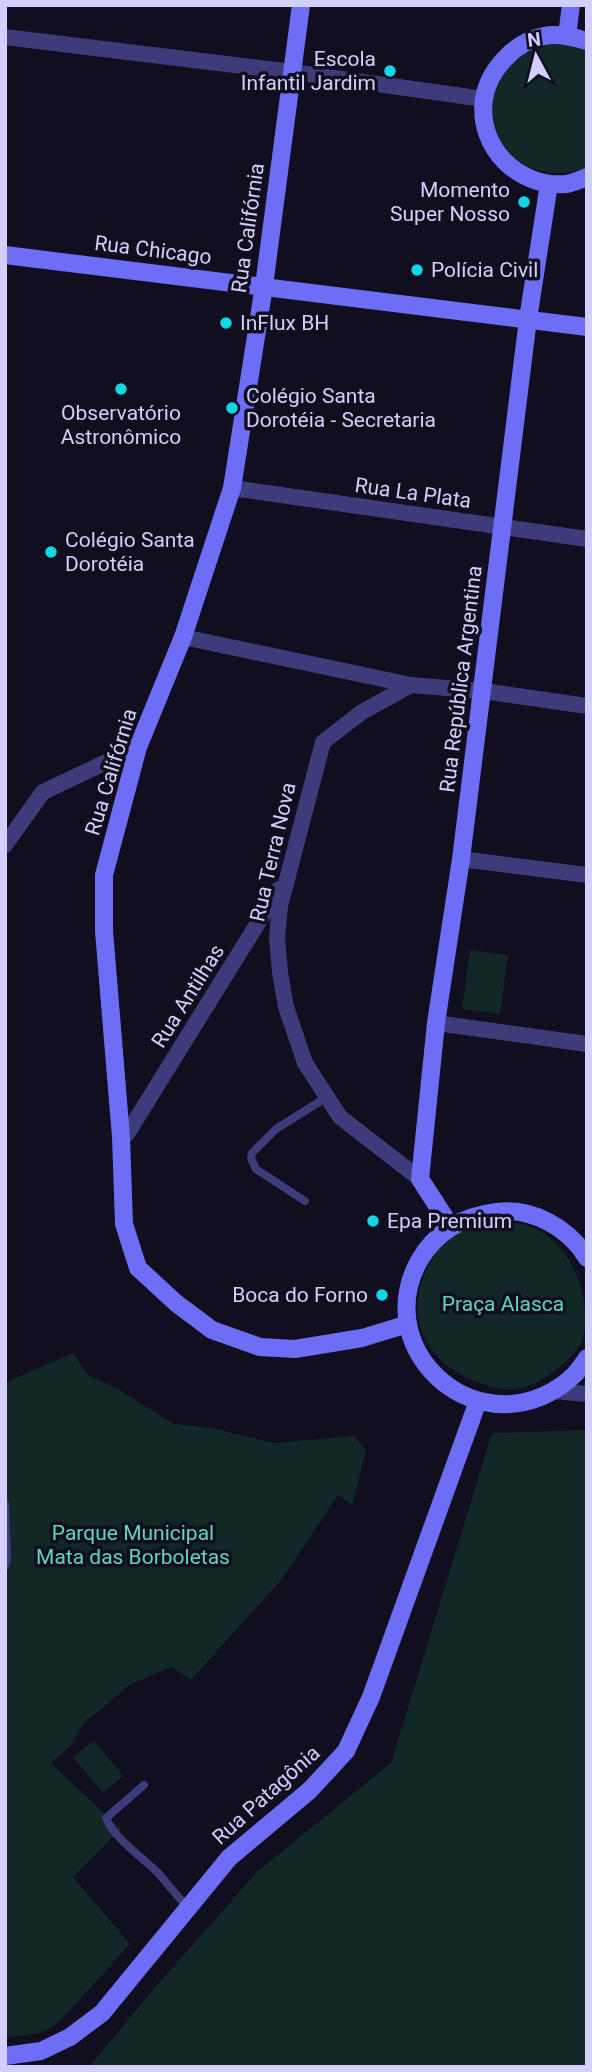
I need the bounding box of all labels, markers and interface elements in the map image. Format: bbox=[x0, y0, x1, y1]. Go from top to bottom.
north arrow bbox=[501, 21, 571, 91]
text: N bbox=[526, 27, 542, 52]
place label: Escola Infantil Jardim bbox=[241, 47, 376, 95]
marker: Escola Infantil Jardim bbox=[382, 63, 398, 79]
street label: Rua Califórnia bbox=[227, 161, 269, 295]
place label: Momento Super Nosso bbox=[390, 178, 510, 226]
marker: Momento Super Nosso bbox=[516, 194, 532, 210]
street label: Rua Chicago bbox=[93, 231, 213, 269]
place label: Polícia Civil bbox=[431, 258, 538, 282]
marker: Polícia Civil bbox=[409, 262, 425, 278]
place label: InFlux BH bbox=[240, 311, 329, 335]
marker: InFlux BH bbox=[218, 315, 234, 331]
marker: Observatório Astronômico bbox=[113, 381, 129, 397]
place label: Colégio Santa Dorotéia - Secretaria bbox=[246, 384, 436, 432]
marker: Colégio Santa Dorotéia - Secretaria bbox=[224, 400, 240, 416]
place label: Observatório Astronômico bbox=[61, 401, 181, 449]
street label: Rua La Plata bbox=[353, 473, 473, 513]
place label: Colégio Santa Dorotéia bbox=[65, 528, 195, 576]
marker: Colégio Santa Dorotéia bbox=[43, 544, 59, 560]
street label: Rua República Argentina bbox=[435, 564, 487, 794]
street label: Rua Califórnia bbox=[80, 706, 142, 838]
street label: Rua Terra Nova bbox=[245, 780, 301, 924]
street label: Rua Antilhas bbox=[147, 940, 229, 1052]
place label: Epa Premium bbox=[387, 1209, 512, 1233]
marker: Epa Premium bbox=[365, 1213, 381, 1229]
place label: Boca do Forno bbox=[232, 1283, 368, 1307]
marker: Boca do Forno bbox=[374, 1287, 390, 1303]
park label: Praça Alasca bbox=[442, 1292, 564, 1316]
park label: Parque Municipal Mata das Borboletas bbox=[36, 1521, 230, 1569]
street label: Rua Patagônia bbox=[207, 1741, 325, 1849]

